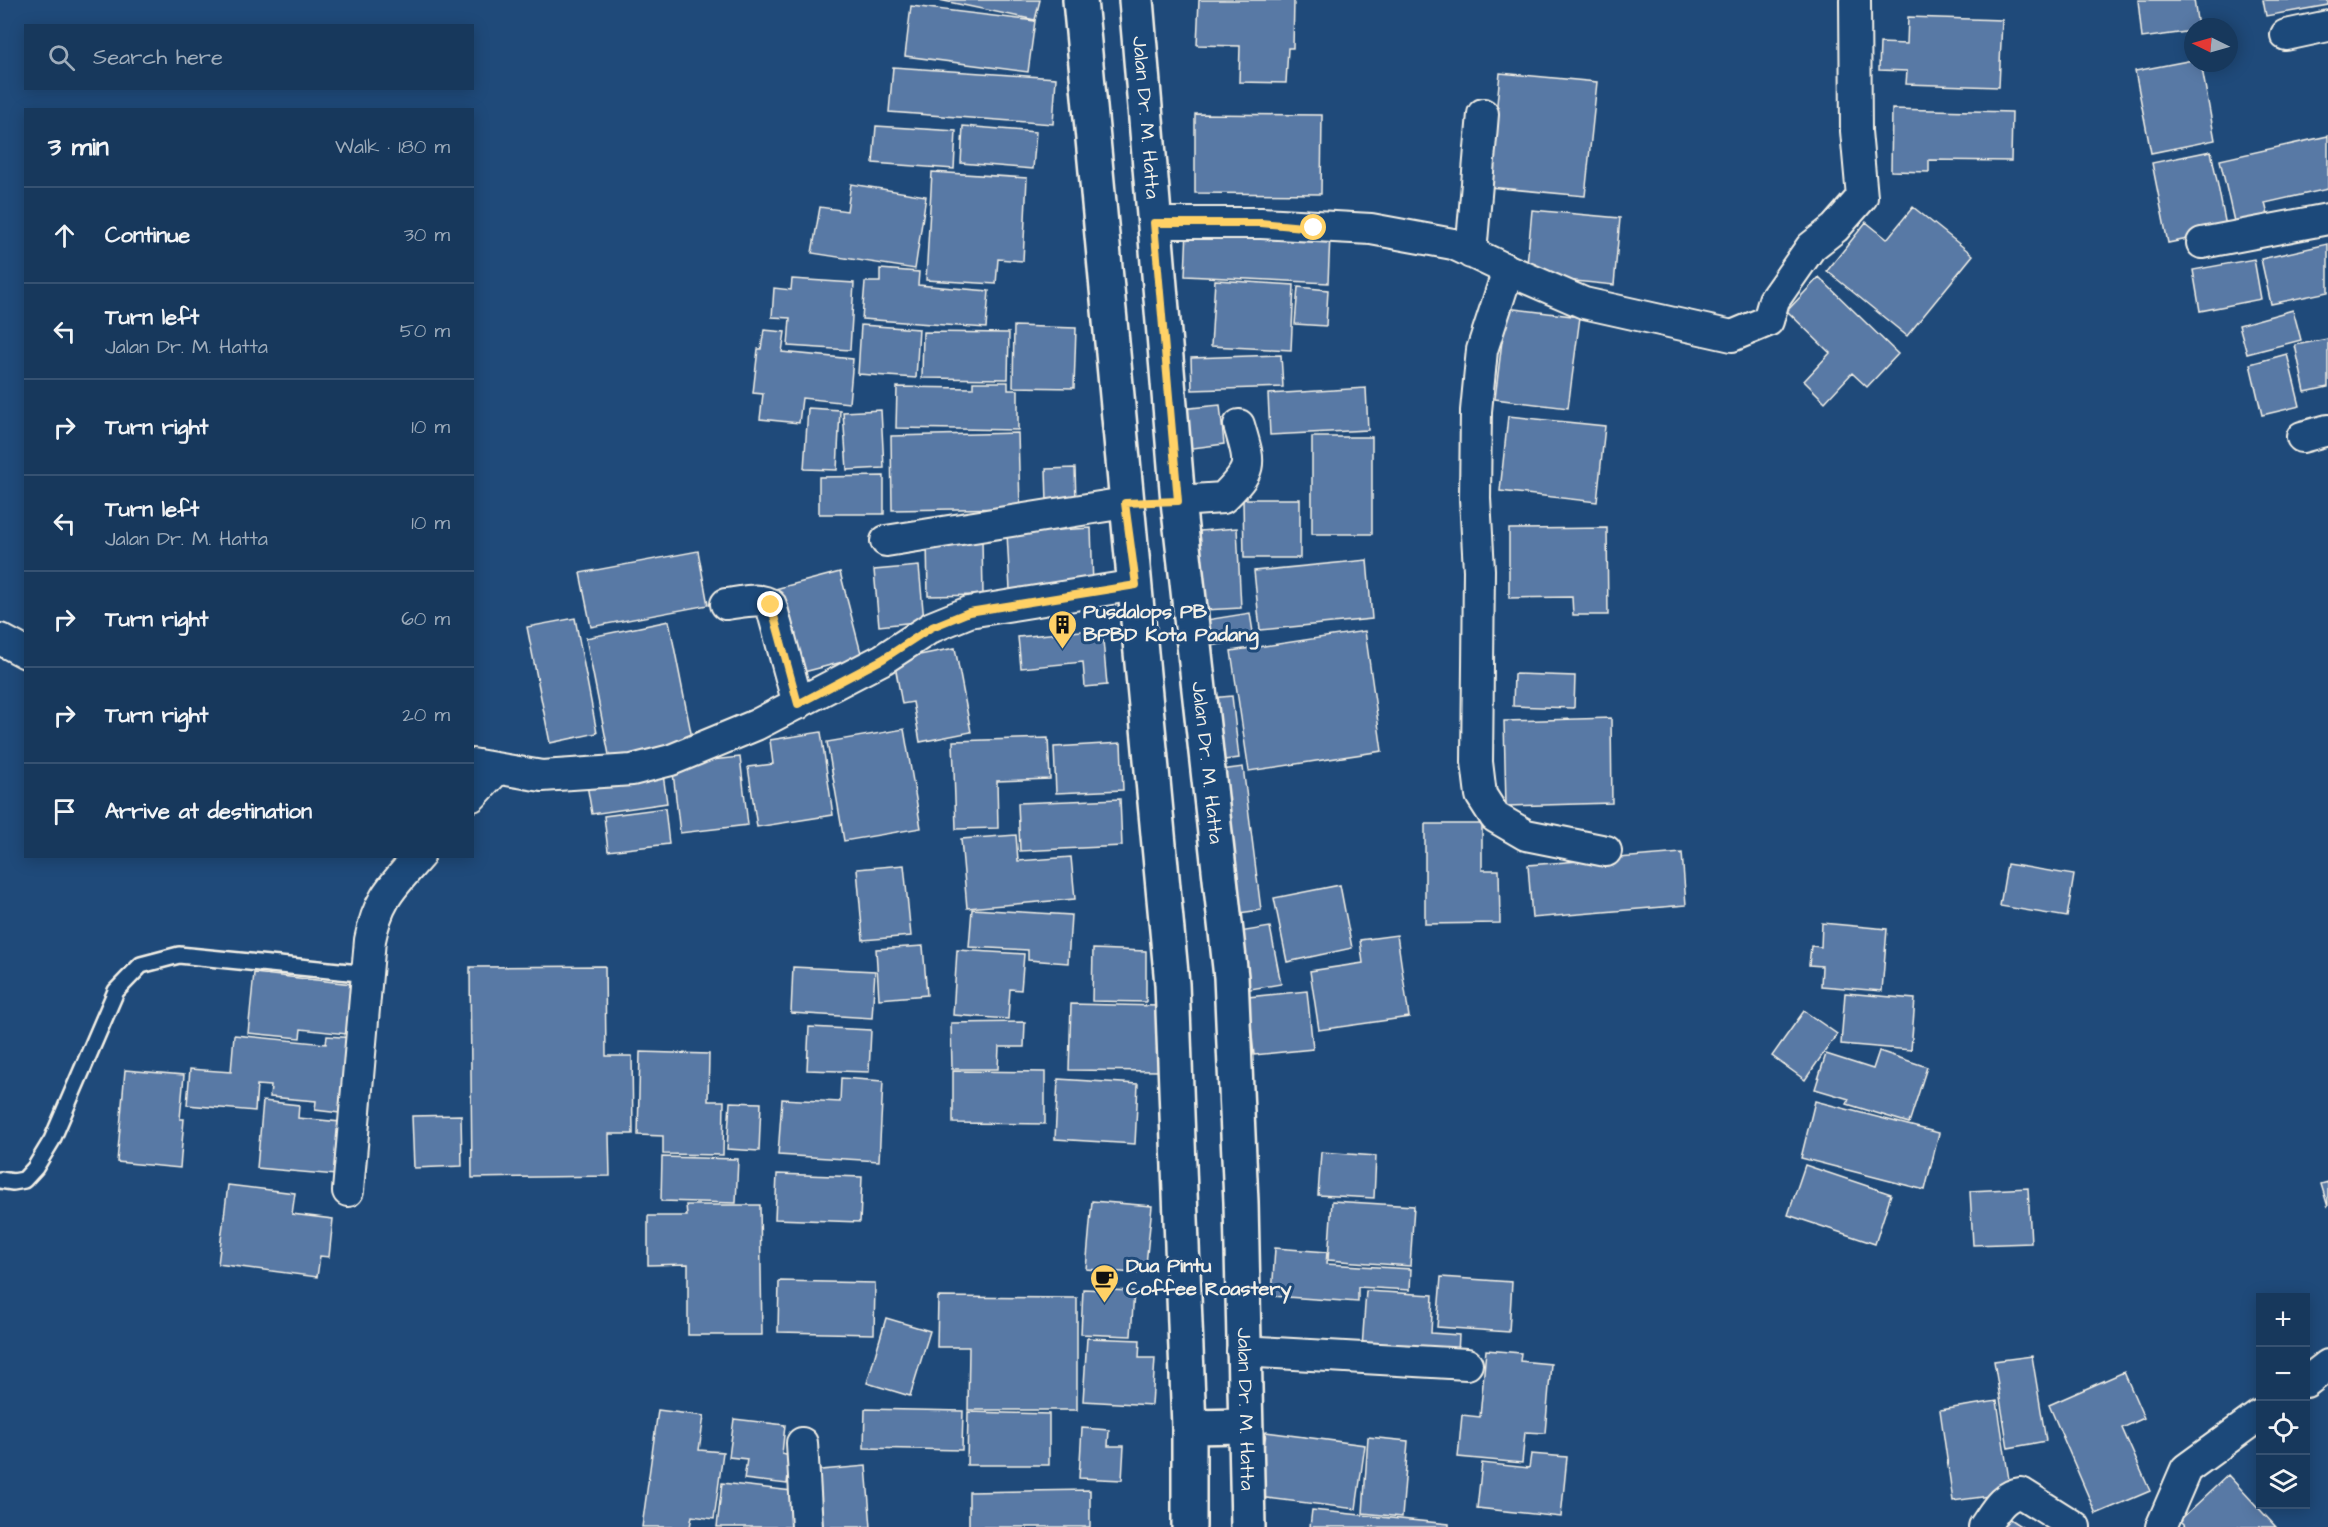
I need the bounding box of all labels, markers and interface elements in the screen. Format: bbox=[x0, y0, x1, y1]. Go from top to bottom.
north arrow bbox=[2184, 18, 2238, 72]
search box bbox=[24, 24, 474, 90]
street label: Jalan Dr. M. Hatta bbox=[1125, 35, 1167, 200]
icon: search bbox=[45, 41, 78, 74]
text: Search here bbox=[93, 42, 223, 73]
text: 3 min bbox=[48, 129, 109, 165]
text: Walk · 180 m bbox=[335, 133, 450, 161]
route start bbox=[1300, 214, 1326, 240]
icon: ahead bbox=[48, 219, 81, 252]
text: Continue bbox=[105, 220, 190, 251]
text: 30 m bbox=[404, 221, 450, 249]
text: Turn left bbox=[105, 302, 199, 333]
icon: left bbox=[48, 315, 81, 348]
text: 50 m bbox=[400, 317, 450, 345]
text: Jalan Dr. M. Hatta bbox=[105, 333, 268, 361]
icon: right bbox=[48, 411, 81, 444]
text: Turn right bbox=[105, 412, 208, 443]
text: 10 m bbox=[411, 413, 450, 441]
text: Turn left bbox=[105, 494, 199, 525]
icon: left bbox=[48, 507, 81, 540]
text: 10 m bbox=[411, 509, 450, 537]
text: Jalan Dr. M. Hatta bbox=[105, 525, 268, 553]
route end bbox=[757, 591, 783, 617]
place label: Pusdalops PB BPBD Kota Padang bbox=[1083, 598, 1259, 650]
icon: right bbox=[48, 603, 81, 636]
text: Turn right bbox=[105, 604, 208, 635]
text: 60 m bbox=[401, 605, 450, 633]
building icon: Pusdalops PB BPBD Kota Padang bbox=[1046, 608, 1078, 650]
street label: Jalan Dr. M. Hatta bbox=[1184, 680, 1230, 845]
icon: right bbox=[48, 699, 81, 732]
text: Turn right bbox=[105, 700, 208, 731]
text: 20 m bbox=[402, 701, 450, 729]
icon: arrive bbox=[48, 795, 81, 828]
text: Arrive at destination bbox=[105, 796, 312, 827]
place label: Dua Pintu Coffee Roastery bbox=[1126, 1252, 1291, 1304]
cafe icon: Dua Pintu Coffee Roastery bbox=[1089, 1262, 1121, 1304]
map controls bbox=[2256, 1293, 2310, 1509]
button: + bbox=[2256, 1293, 2310, 1347]
street label: Jalan Dr. M. Hatta bbox=[1230, 1327, 1261, 1491]
button: − bbox=[2256, 1347, 2310, 1401]
button: locate bbox=[2256, 1401, 2310, 1455]
button: layers bbox=[2256, 1455, 2310, 1509]

